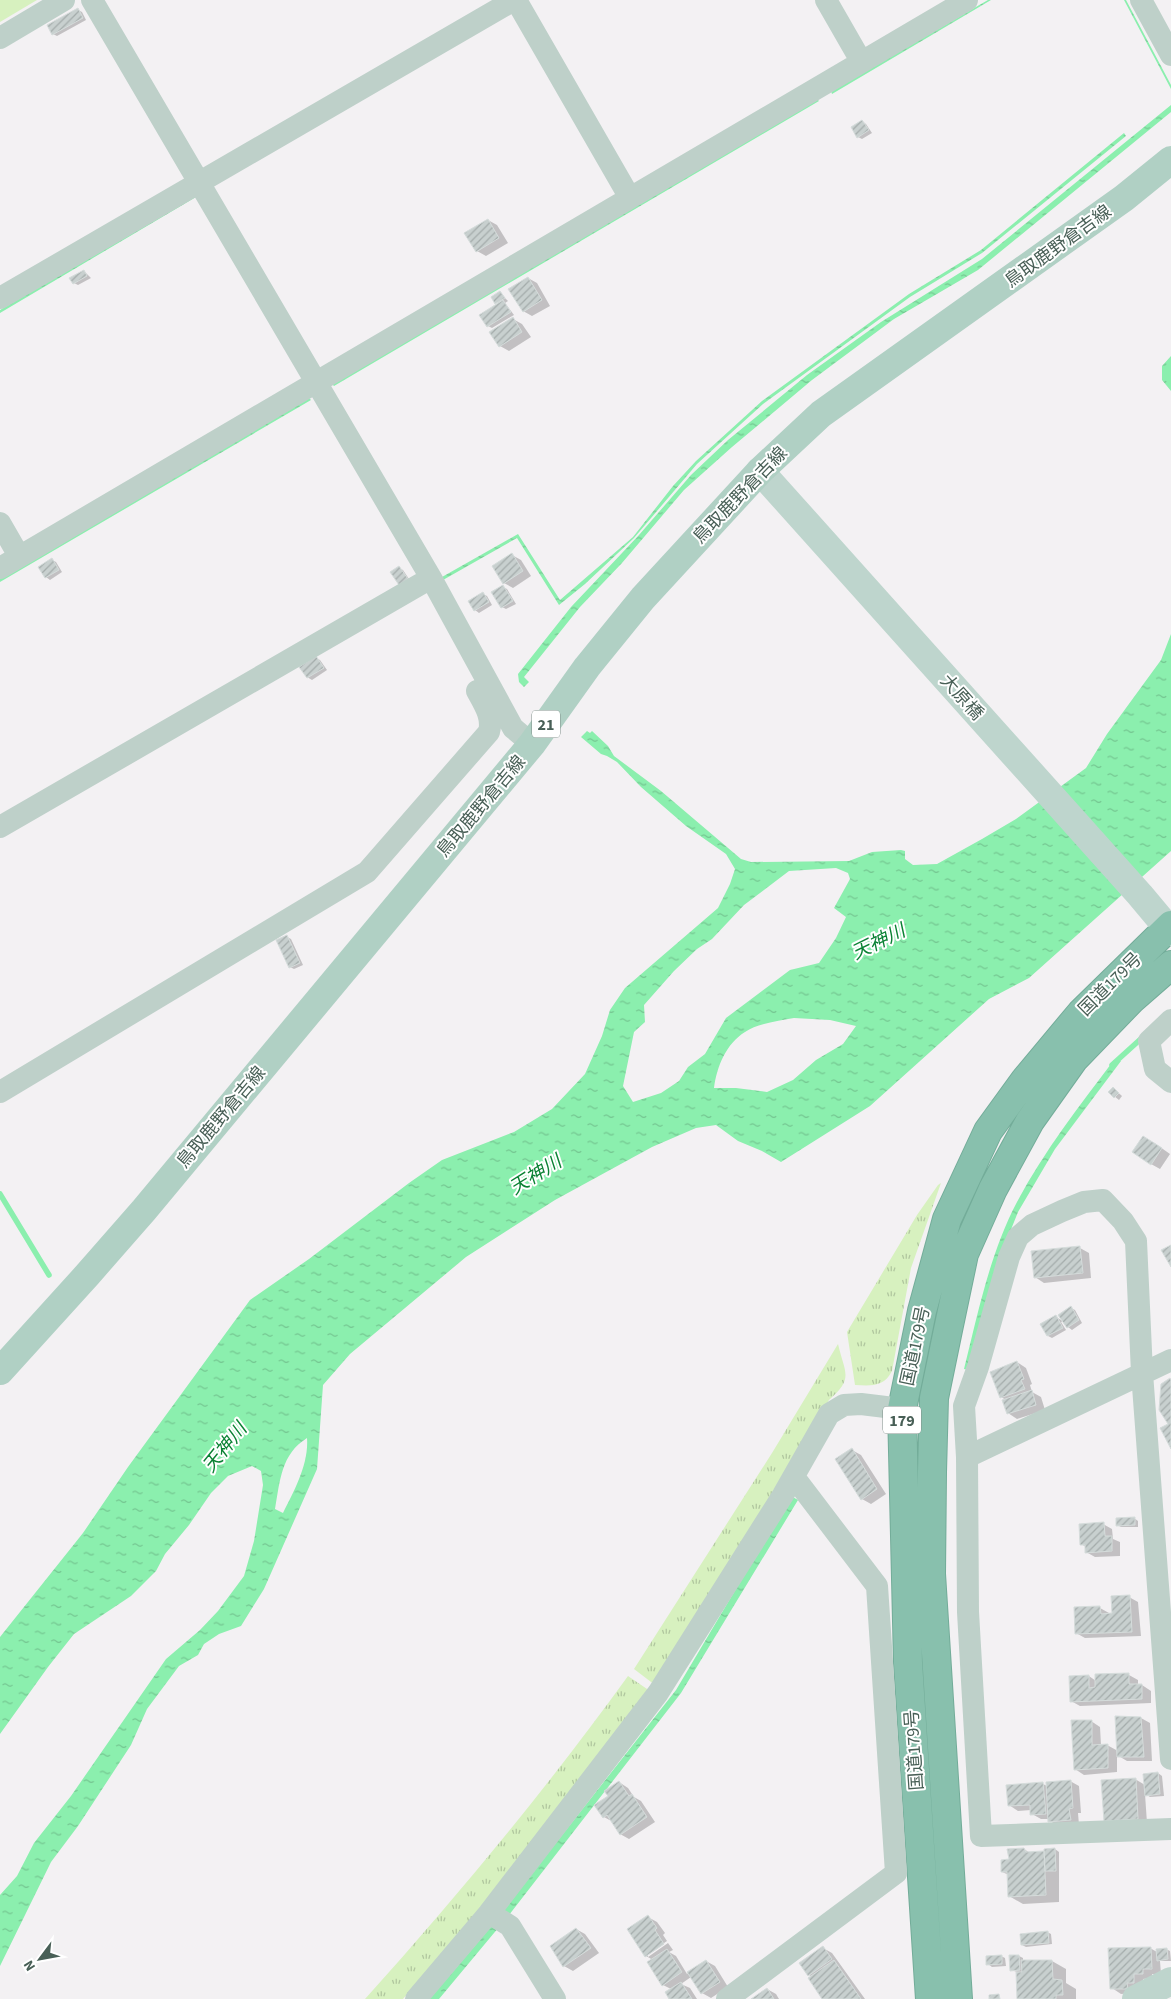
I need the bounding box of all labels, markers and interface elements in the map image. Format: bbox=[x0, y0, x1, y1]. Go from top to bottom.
street label: 鳥取鹿野倉吉線 bbox=[1000, 199, 1117, 294]
street label: 鳥取鹿野倉吉線 bbox=[688, 441, 793, 549]
street label: 大原橋 bbox=[934, 669, 989, 726]
road number: 21 bbox=[532, 711, 560, 738]
street label: 鳥取鹿野倉吉線 bbox=[431, 750, 531, 863]
water label: 天神川 bbox=[847, 917, 912, 967]
street label: 国道179号 bbox=[1073, 947, 1148, 1022]
street label: 鳥取鹿野倉吉線 bbox=[171, 1061, 271, 1174]
water label: 天神川 bbox=[504, 1148, 569, 1202]
street label: 国道179号 bbox=[895, 1304, 936, 1388]
road number: 179 bbox=[883, 1406, 921, 1434]
water label: 天神川 bbox=[197, 1416, 255, 1479]
street label: 国道179号 bbox=[899, 1709, 930, 1791]
north arrow bbox=[15, 1934, 65, 1984]
text: N bbox=[19, 1956, 41, 1975]

